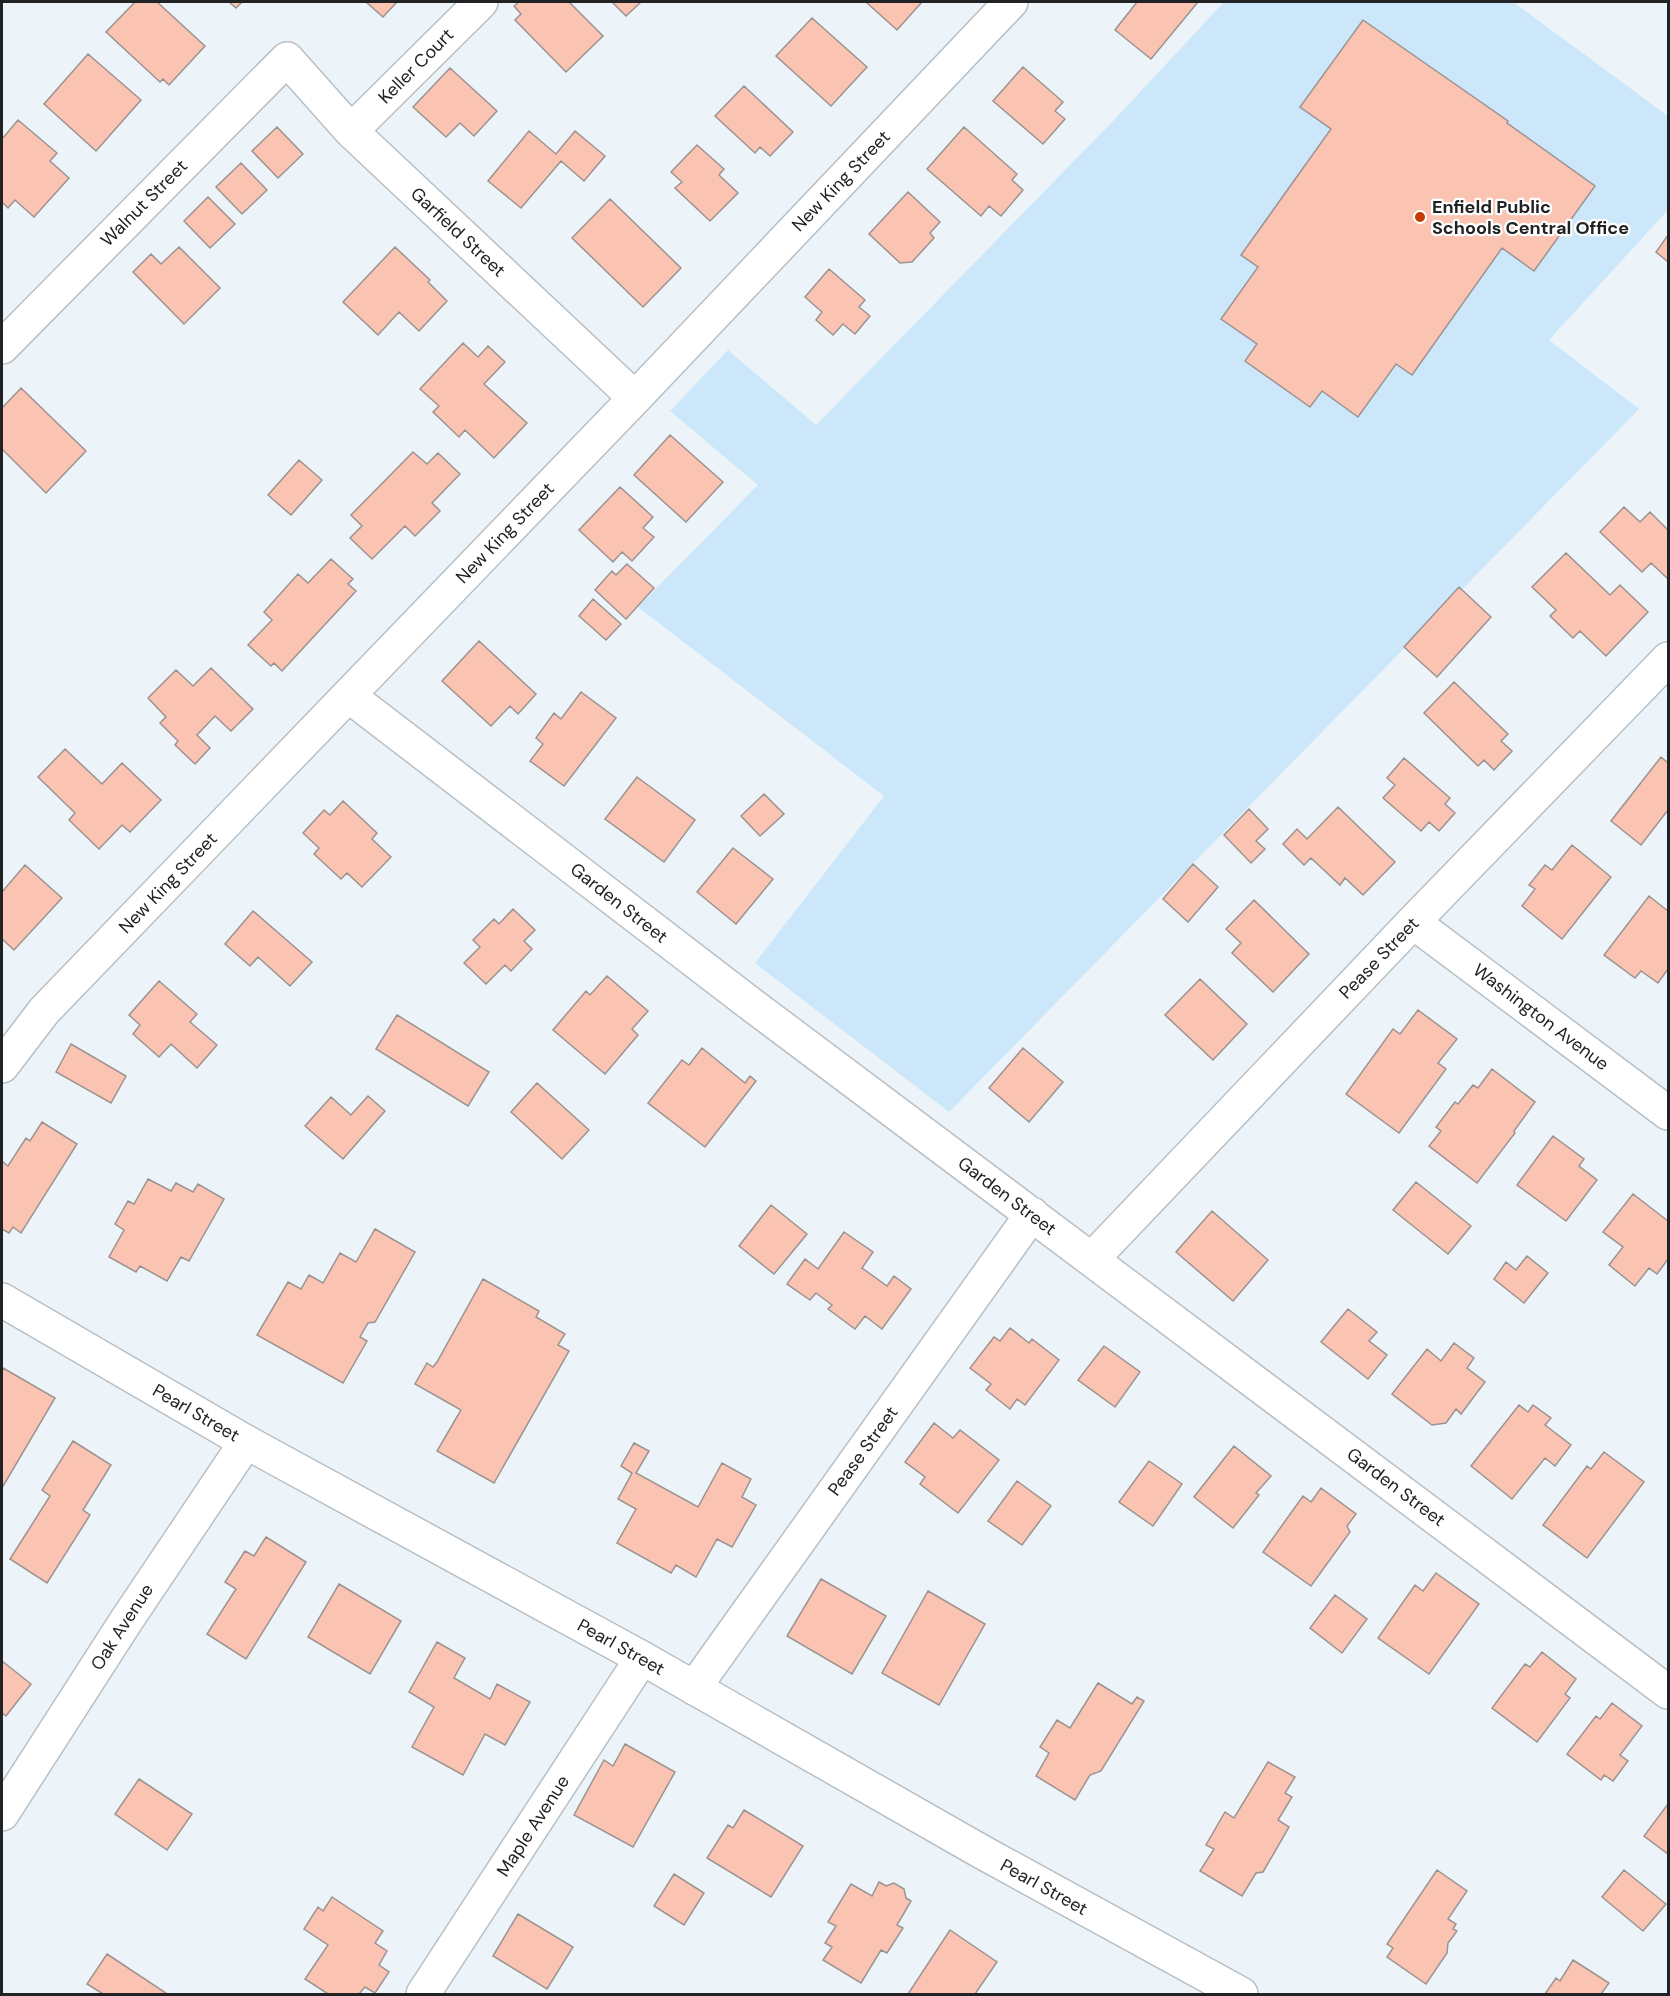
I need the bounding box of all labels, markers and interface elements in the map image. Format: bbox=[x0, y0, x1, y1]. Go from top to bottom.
street label: Keller Court bbox=[373, 23, 459, 109]
street label: New King Street bbox=[787, 125, 895, 237]
street label: Walnut Street bbox=[95, 154, 193, 252]
street label: Garfield Street bbox=[405, 182, 511, 282]
place label: Enfield Public Schools Central Office bbox=[1432, 195, 1629, 240]
marker: Enfield Public Schools Central Office bbox=[1413, 210, 1427, 224]
street label: New King Street bbox=[451, 477, 559, 589]
street label: New King Street bbox=[114, 827, 222, 939]
street label: Garden Street bbox=[565, 857, 673, 949]
street label: Pease Street bbox=[1334, 912, 1424, 1004]
street label: Washington Avenue bbox=[1468, 958, 1614, 1076]
street label: Garden Street bbox=[953, 1151, 1061, 1241]
street label: Pearl Street bbox=[148, 1379, 244, 1447]
street label: Pease Street bbox=[822, 1401, 904, 1501]
street label: Garden Street bbox=[1342, 1442, 1450, 1532]
street label: Oak Avenue bbox=[85, 1579, 159, 1675]
street label: Pearl Street bbox=[573, 1613, 669, 1681]
street label: Maple Avenue bbox=[491, 1771, 575, 1881]
street label: Pearl Street bbox=[996, 1853, 1092, 1921]

